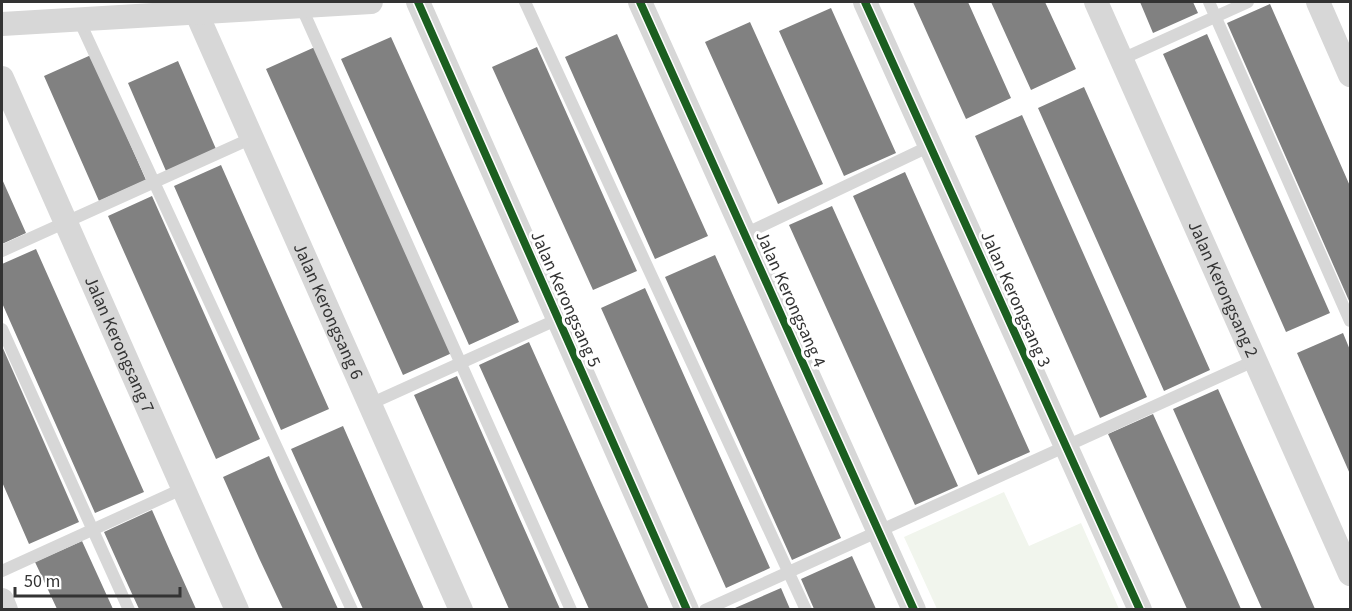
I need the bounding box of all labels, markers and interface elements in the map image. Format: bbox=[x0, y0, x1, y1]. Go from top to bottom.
street label: Jalan Kerongsang 2 bbox=[1182, 217, 1264, 361]
street label: Jalan Kerongsang 5 bbox=[524, 227, 607, 371]
street label: Jalan Kerongsang 4 bbox=[749, 227, 832, 371]
street label: Jalan Kerongsang 3 bbox=[974, 227, 1057, 371]
street label: Jalan Kerongsang 6 bbox=[287, 239, 369, 383]
street label: Jalan Kerongsang 7 bbox=[78, 272, 160, 417]
scale bar bbox=[15, 560, 180, 598]
text: 50 m bbox=[24, 569, 60, 594]

